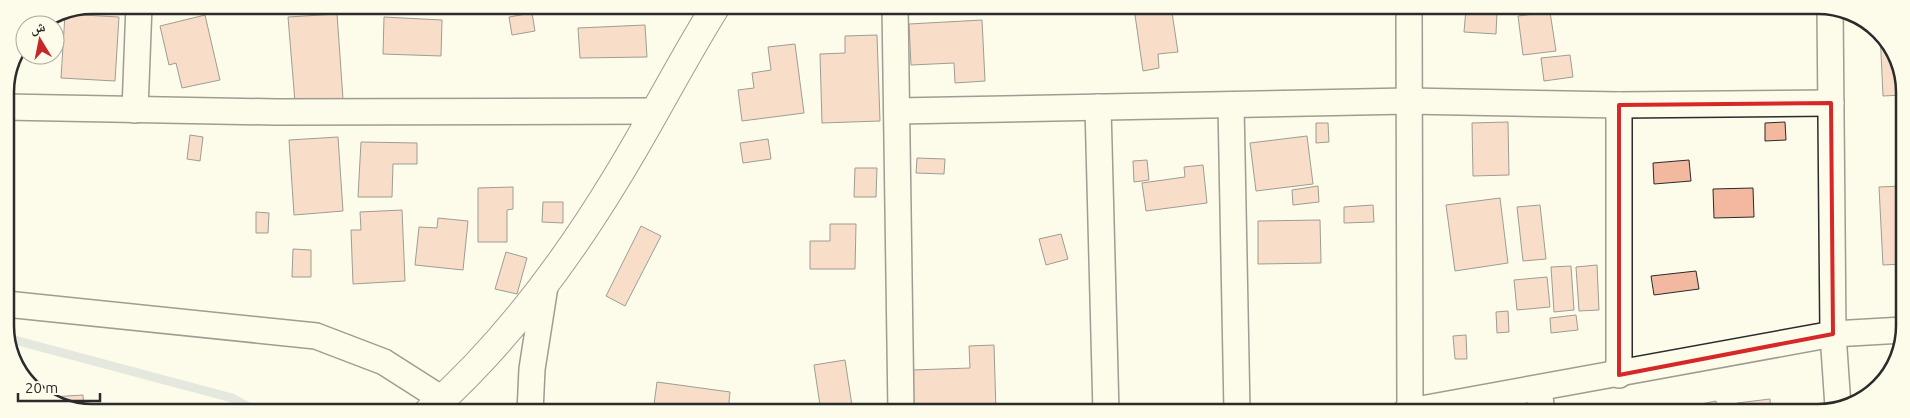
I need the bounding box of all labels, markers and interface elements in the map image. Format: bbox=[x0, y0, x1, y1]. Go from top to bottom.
north arrow bbox=[15, 15, 65, 65]
text: ش bbox=[29, 18, 47, 37]
scale bar bbox=[18, 370, 100, 402]
text: 20 m bbox=[25, 379, 58, 396]

